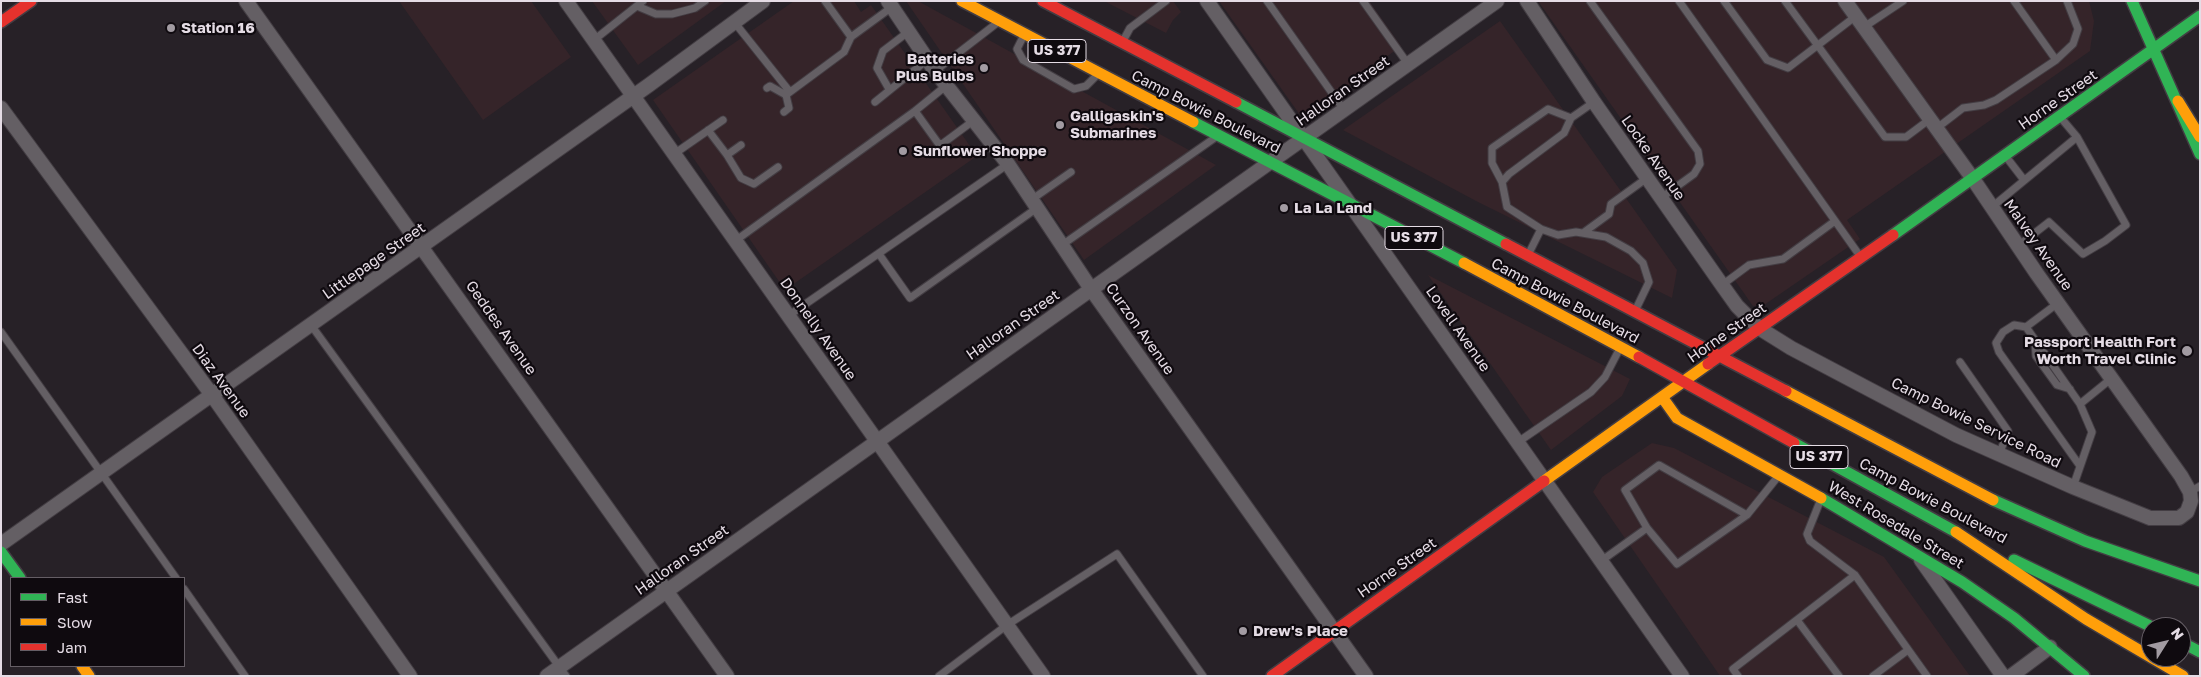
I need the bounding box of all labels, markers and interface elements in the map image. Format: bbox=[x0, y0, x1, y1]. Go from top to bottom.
place label: Station 16 bbox=[181, 19, 255, 37]
marker: Station 16 bbox=[165, 22, 177, 34]
road number: US 377 bbox=[1028, 40, 1086, 62]
place label: Batteries Plus Bulbs bbox=[896, 50, 974, 85]
street label: Halloran Street bbox=[1293, 52, 1393, 130]
marker: Batteries Plus Bulbs bbox=[978, 62, 990, 74]
street label: Horne Street bbox=[2015, 66, 2101, 134]
street label: Camp Bowie Boulevard bbox=[1128, 67, 1284, 157]
place label: Galligaskin's Submarines bbox=[1070, 107, 1164, 142]
street label: Locke Avenue bbox=[1617, 112, 1689, 204]
marker: Galligaskin's Submarines bbox=[1054, 119, 1066, 131]
place label: Sunflower Shoppe bbox=[913, 142, 1047, 160]
marker: Sunflower Shoppe bbox=[897, 145, 909, 157]
street label: Malvey Avenue bbox=[2000, 196, 2076, 294]
place label: La La Land bbox=[1294, 199, 1372, 217]
marker: La La Land bbox=[1278, 202, 1290, 214]
street label: Littlepage Street bbox=[319, 219, 429, 303]
road number: US 377 bbox=[1385, 227, 1443, 250]
street label: Camp Bowie Boulevard bbox=[1488, 254, 1642, 348]
street label: Donnelly Avenue bbox=[776, 274, 860, 384]
street label: Geddes Avenue bbox=[462, 277, 540, 379]
street label: Curzon Avenue bbox=[1102, 280, 1178, 378]
street label: Lovell Avenue bbox=[1422, 283, 1494, 375]
street label: Halloran Street bbox=[963, 286, 1063, 364]
street label: Horne Street bbox=[1684, 299, 1770, 367]
place label: Passport Health Fort Worth Travel Clinic bbox=[2024, 333, 2176, 368]
street label: Diaz Avenue bbox=[188, 340, 254, 422]
marker: Passport Health Fort Worth Travel Clinic bbox=[2180, 344, 2194, 358]
street label: Camp Bowie Service Road bbox=[1888, 374, 2064, 472]
road number: US 377 bbox=[1790, 446, 1848, 468]
street label: Camp Bowie Boulevard bbox=[1856, 454, 2010, 548]
street label: West Rosedale Street bbox=[1825, 477, 1967, 573]
street label: Halloran Street bbox=[632, 521, 732, 599]
street label: Horne Street bbox=[1354, 534, 1440, 602]
legend bbox=[10, 577, 185, 667]
text: Fast bbox=[57, 588, 88, 606]
text: Slow bbox=[57, 613, 92, 631]
north arrow bbox=[2141, 617, 2191, 667]
place label: Drew's Place bbox=[1253, 622, 1348, 640]
text: N bbox=[2168, 624, 2188, 643]
marker: Drew's Place bbox=[1237, 625, 1249, 637]
text: Jam bbox=[57, 638, 87, 656]

